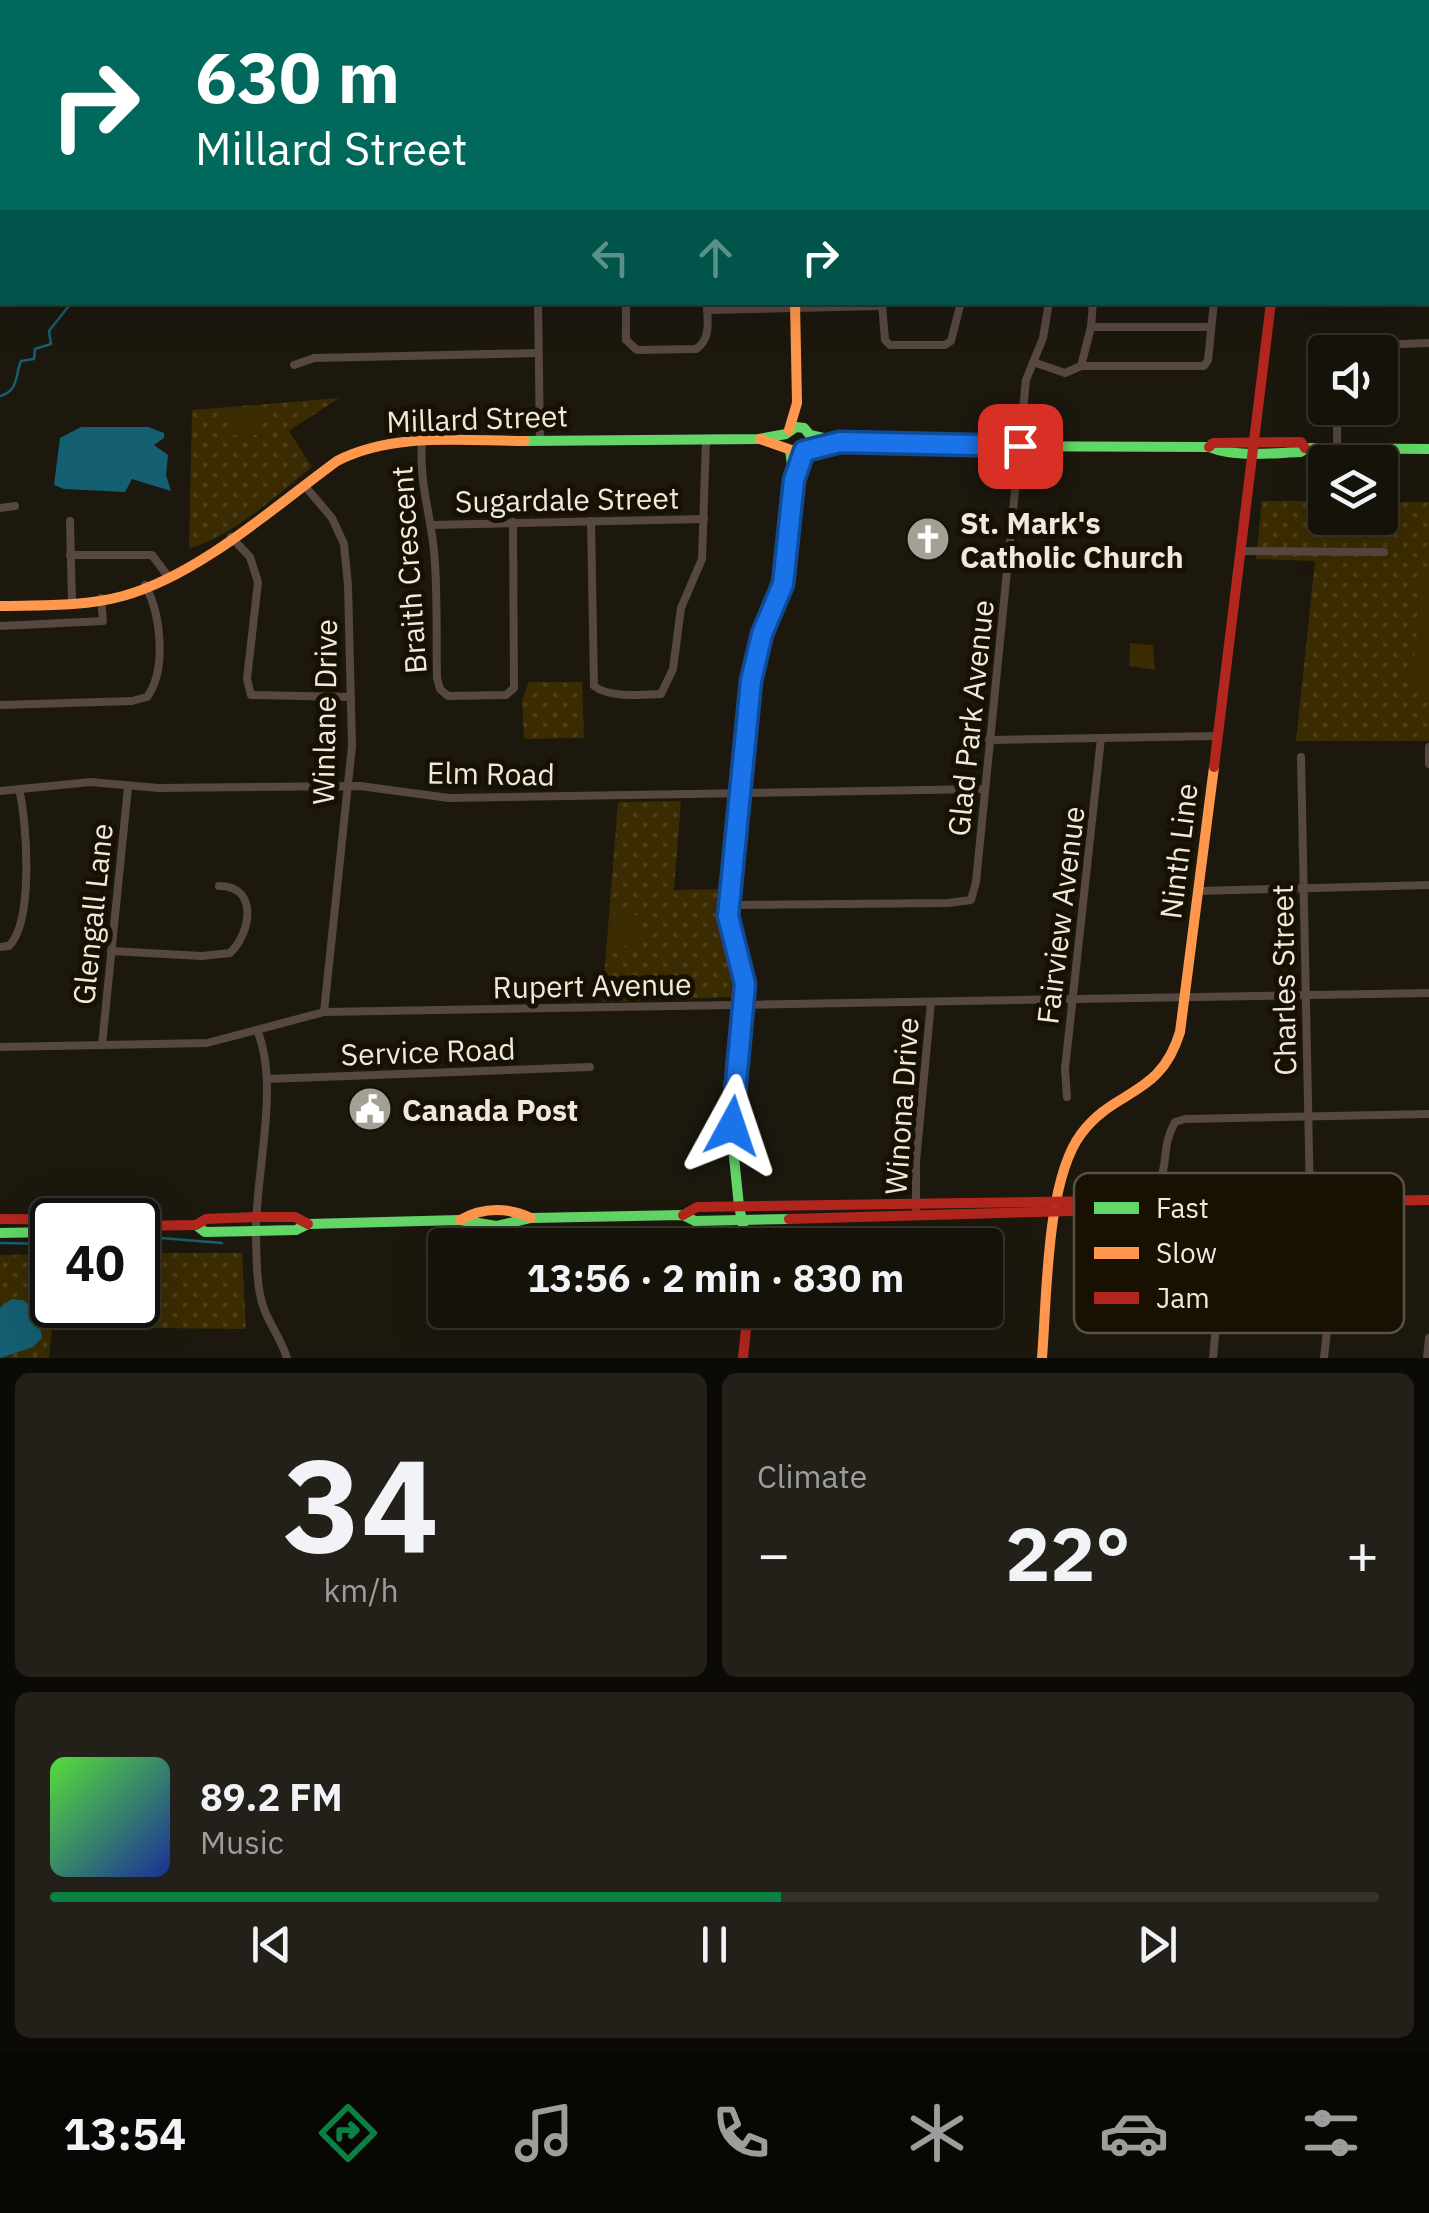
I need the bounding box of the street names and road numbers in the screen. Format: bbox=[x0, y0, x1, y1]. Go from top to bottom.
street label: Millard Street bbox=[386, 395, 568, 441]
street label: Braith Crescent bbox=[381, 465, 435, 675]
street label: Sugardale Street bbox=[454, 478, 680, 520]
street label: Glad Park Avenue bbox=[938, 598, 1002, 838]
street label: Winlane Drive bbox=[303, 619, 345, 805]
street label: Elm Road bbox=[427, 752, 555, 794]
street label: Ninth Line bbox=[1150, 781, 1206, 921]
street label: Fairview Avenue bbox=[1027, 804, 1093, 1026]
street label: Glengall Lane bbox=[63, 821, 121, 1007]
street label: Charles Street bbox=[1262, 884, 1304, 1076]
street label: Rupert Avenue bbox=[492, 964, 692, 1006]
street label: Winona Drive bbox=[875, 1016, 927, 1196]
street label: Service Road bbox=[340, 1028, 516, 1074]

